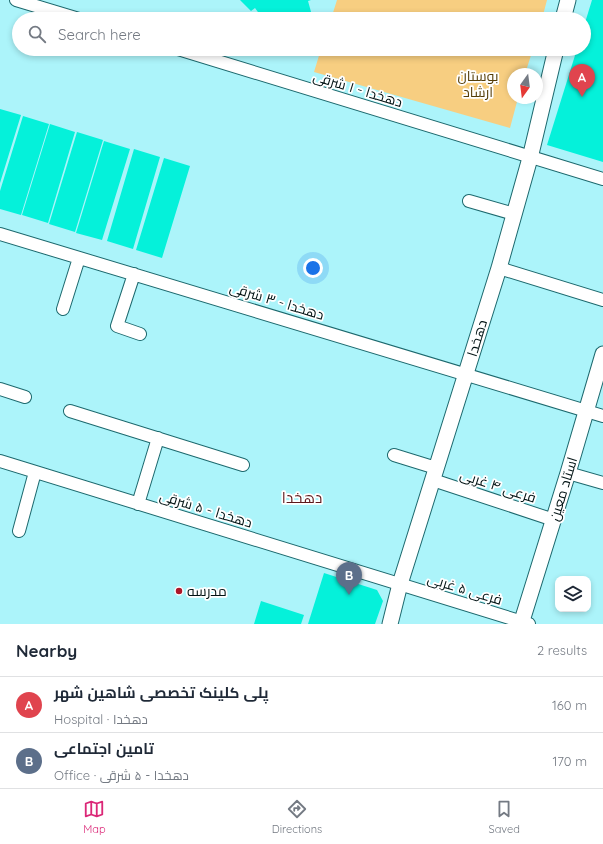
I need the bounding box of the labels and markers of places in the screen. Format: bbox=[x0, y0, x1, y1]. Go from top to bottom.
pin: A bbox=[569, 64, 595, 97]
pin: B bbox=[336, 562, 362, 595]
place label: مدرسه bbox=[187, 582, 227, 600]
marker: مدرسه bbox=[174, 586, 184, 596]

